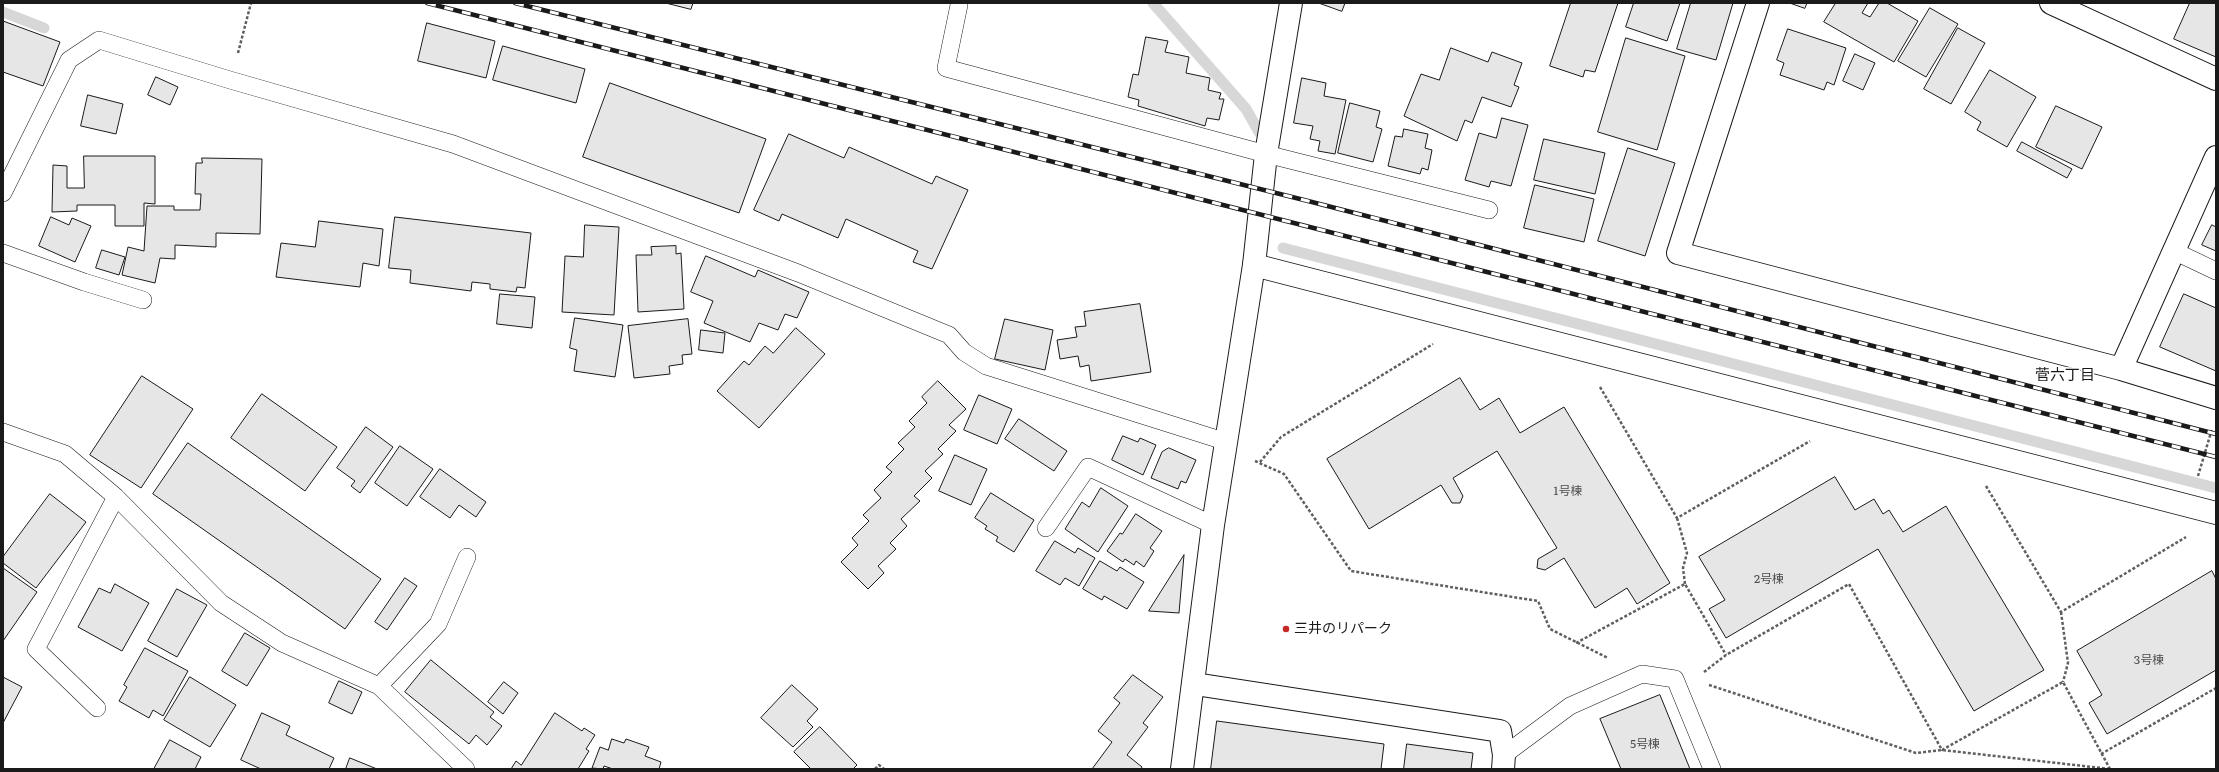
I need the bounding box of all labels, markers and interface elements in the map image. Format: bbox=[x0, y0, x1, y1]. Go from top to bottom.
district label: 菅六丁目 bbox=[2035, 367, 2095, 385]
house number: 1号棟 bbox=[1554, 484, 1582, 498]
house number: 2号棟 bbox=[1754, 572, 1784, 586]
place label: 三井のリパーク bbox=[1294, 621, 1392, 637]
marker: 三井のリパーク bbox=[1281, 624, 1291, 634]
house number: 3号棟 bbox=[2134, 653, 2164, 667]
house number: 5号棟 bbox=[1630, 737, 1660, 751]

